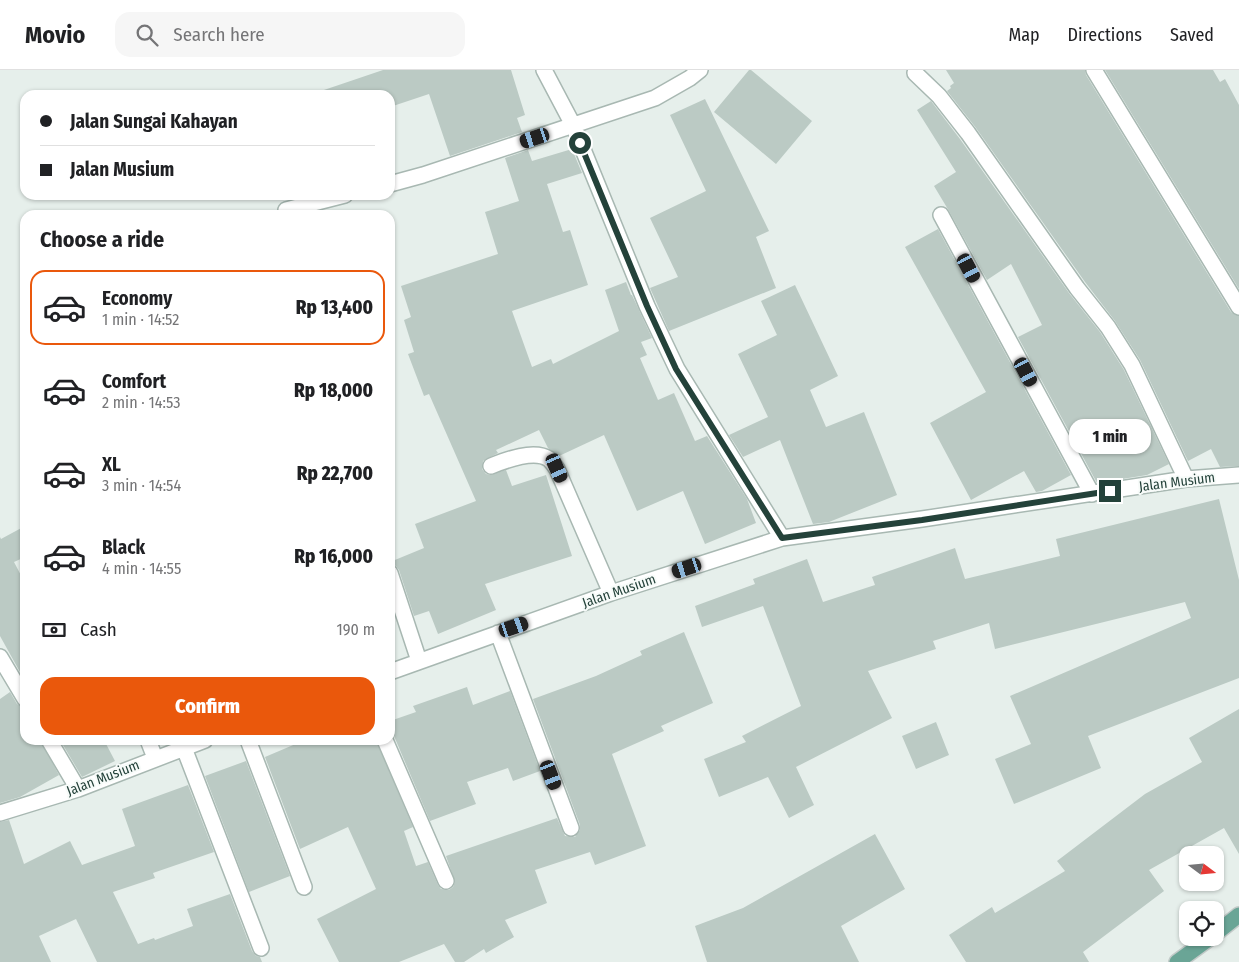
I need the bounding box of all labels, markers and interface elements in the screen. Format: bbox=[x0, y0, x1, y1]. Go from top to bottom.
search box bbox=[115, 12, 465, 57]
text: Movio bbox=[25, 21, 85, 49]
icon: search bbox=[133, 21, 161, 49]
text: Search here bbox=[173, 23, 265, 46]
text: Map bbox=[1008, 24, 1040, 46]
text: Directions bbox=[1068, 24, 1142, 46]
text: Saved bbox=[1170, 24, 1214, 46]
text: Jalan Sungai Kahayan bbox=[70, 110, 238, 133]
car bbox=[518, 126, 551, 150]
route start bbox=[569, 132, 591, 154]
text: Jalan Musium bbox=[70, 158, 174, 181]
text: Choose a ride bbox=[40, 226, 164, 253]
car bbox=[955, 251, 982, 285]
icon: car bbox=[42, 285, 87, 330]
text: Economy bbox=[102, 287, 172, 310]
text: Rp 13,400 bbox=[296, 296, 373, 319]
text: 1 min · 14:52 bbox=[102, 310, 179, 329]
car bbox=[1012, 355, 1039, 389]
icon: car bbox=[42, 368, 87, 413]
text: Comfort bbox=[102, 370, 166, 393]
text: Rp 18,000 bbox=[294, 379, 373, 402]
text: 2 min · 14:53 bbox=[102, 393, 180, 412]
callout: 1 min bbox=[1069, 418, 1151, 454]
text: 1 min bbox=[1093, 427, 1127, 446]
icon: car bbox=[42, 451, 87, 496]
car bbox=[544, 451, 569, 485]
text: XL bbox=[102, 453, 121, 476]
text: Rp 22,700 bbox=[297, 462, 373, 485]
street label: Jalan Musium bbox=[1138, 469, 1216, 495]
text: 3 min · 14:54 bbox=[102, 476, 181, 495]
route end bbox=[1099, 480, 1121, 502]
icon: car bbox=[42, 534, 87, 579]
text: Black bbox=[102, 536, 145, 559]
text: Rp 16,000 bbox=[294, 545, 373, 568]
car bbox=[670, 556, 703, 580]
text: 4 min · 14:55 bbox=[102, 559, 181, 578]
street label: Jalan Musium bbox=[580, 570, 658, 612]
car bbox=[497, 615, 530, 639]
icon: cash bbox=[40, 616, 68, 644]
text: Cash bbox=[80, 618, 117, 641]
text: 190 m bbox=[337, 620, 375, 639]
button: Confirm bbox=[40, 677, 375, 735]
street label: Jalan Musium bbox=[64, 756, 142, 800]
car bbox=[538, 758, 563, 792]
north arrow bbox=[1179, 846, 1224, 891]
map controls bbox=[1179, 846, 1224, 946]
button: locate bbox=[1179, 901, 1224, 946]

